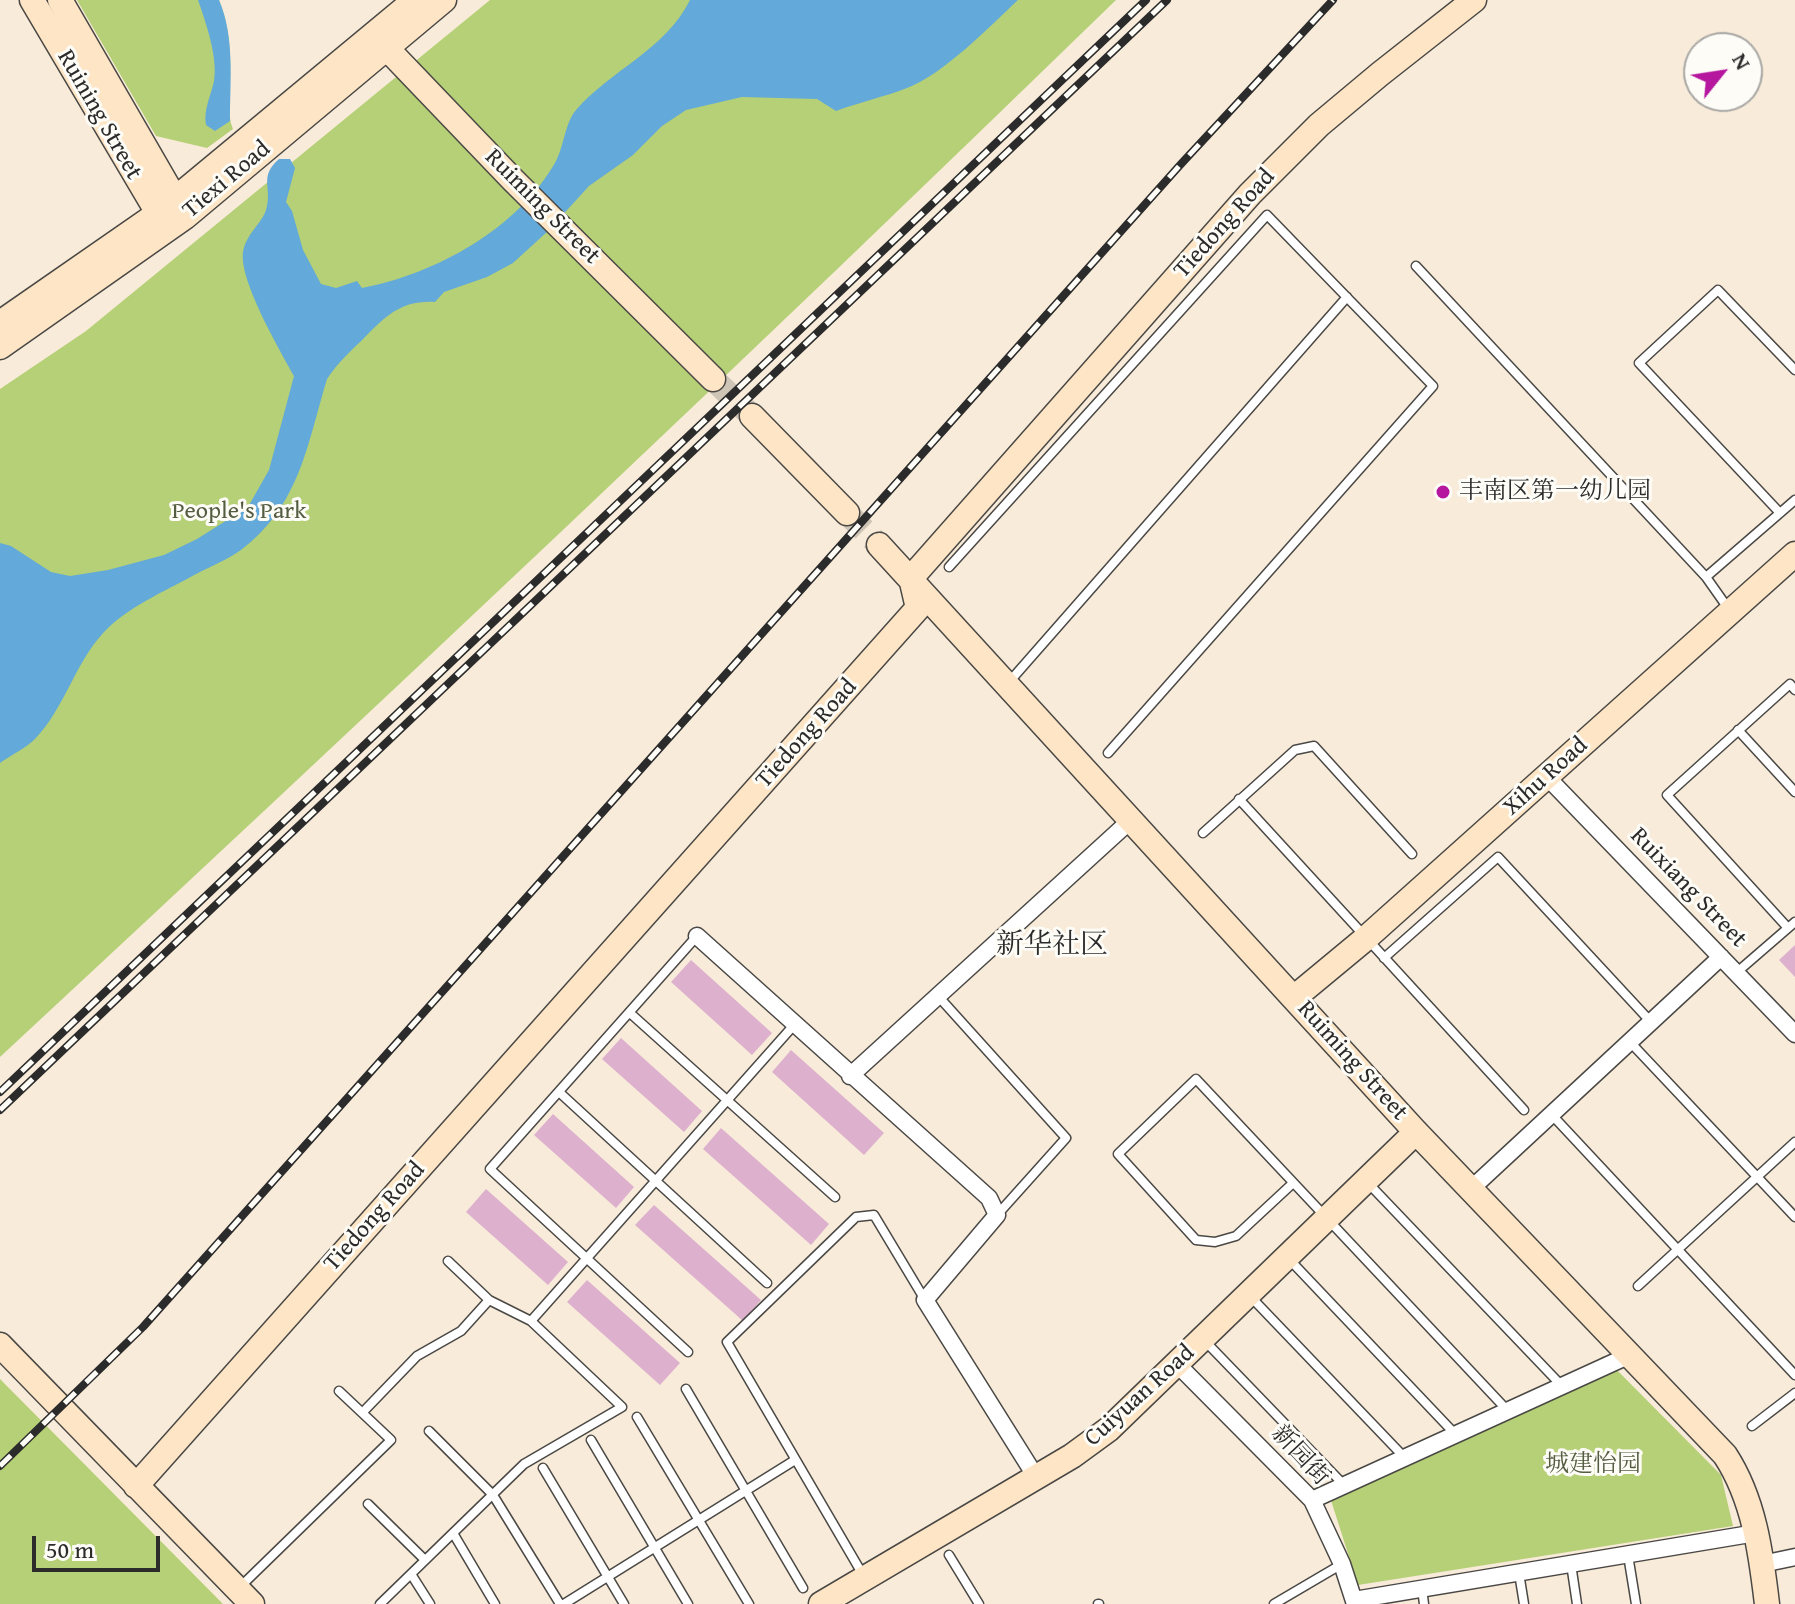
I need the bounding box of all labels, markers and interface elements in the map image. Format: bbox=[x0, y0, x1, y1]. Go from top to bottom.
north arrow bbox=[1683, 32, 1763, 112]
street label: Ruining Street bbox=[50, 45, 148, 185]
text: N bbox=[1725, 47, 1760, 75]
street label: Tiexi Road bbox=[177, 135, 277, 225]
street label: Ruiming Street bbox=[478, 143, 606, 271]
street label: Tiedong Road bbox=[1168, 163, 1282, 285]
place label: 丰南区第一幼儿园 bbox=[1459, 478, 1651, 506]
marker: 丰南区第一幼儿园 bbox=[1434, 483, 1452, 501]
park label: People's Park bbox=[172, 498, 306, 526]
street label: Tiedong Road bbox=[750, 673, 864, 795]
street label: Xihu Road bbox=[1498, 732, 1594, 822]
street label: Ruixiang Street bbox=[1624, 822, 1752, 954]
district label: 新华社区 bbox=[996, 929, 1108, 963]
street label: Ruiming Street bbox=[1291, 995, 1413, 1127]
street label: Tiedong Road bbox=[318, 1156, 432, 1278]
street label: Cuiyuan Road bbox=[1079, 1339, 1201, 1453]
street label: 新园街 bbox=[1265, 1420, 1335, 1492]
park label: 城建怡园 bbox=[1545, 1451, 1641, 1479]
scale bar bbox=[36, 1520, 164, 1570]
text: 50 m bbox=[46, 1532, 94, 1567]

